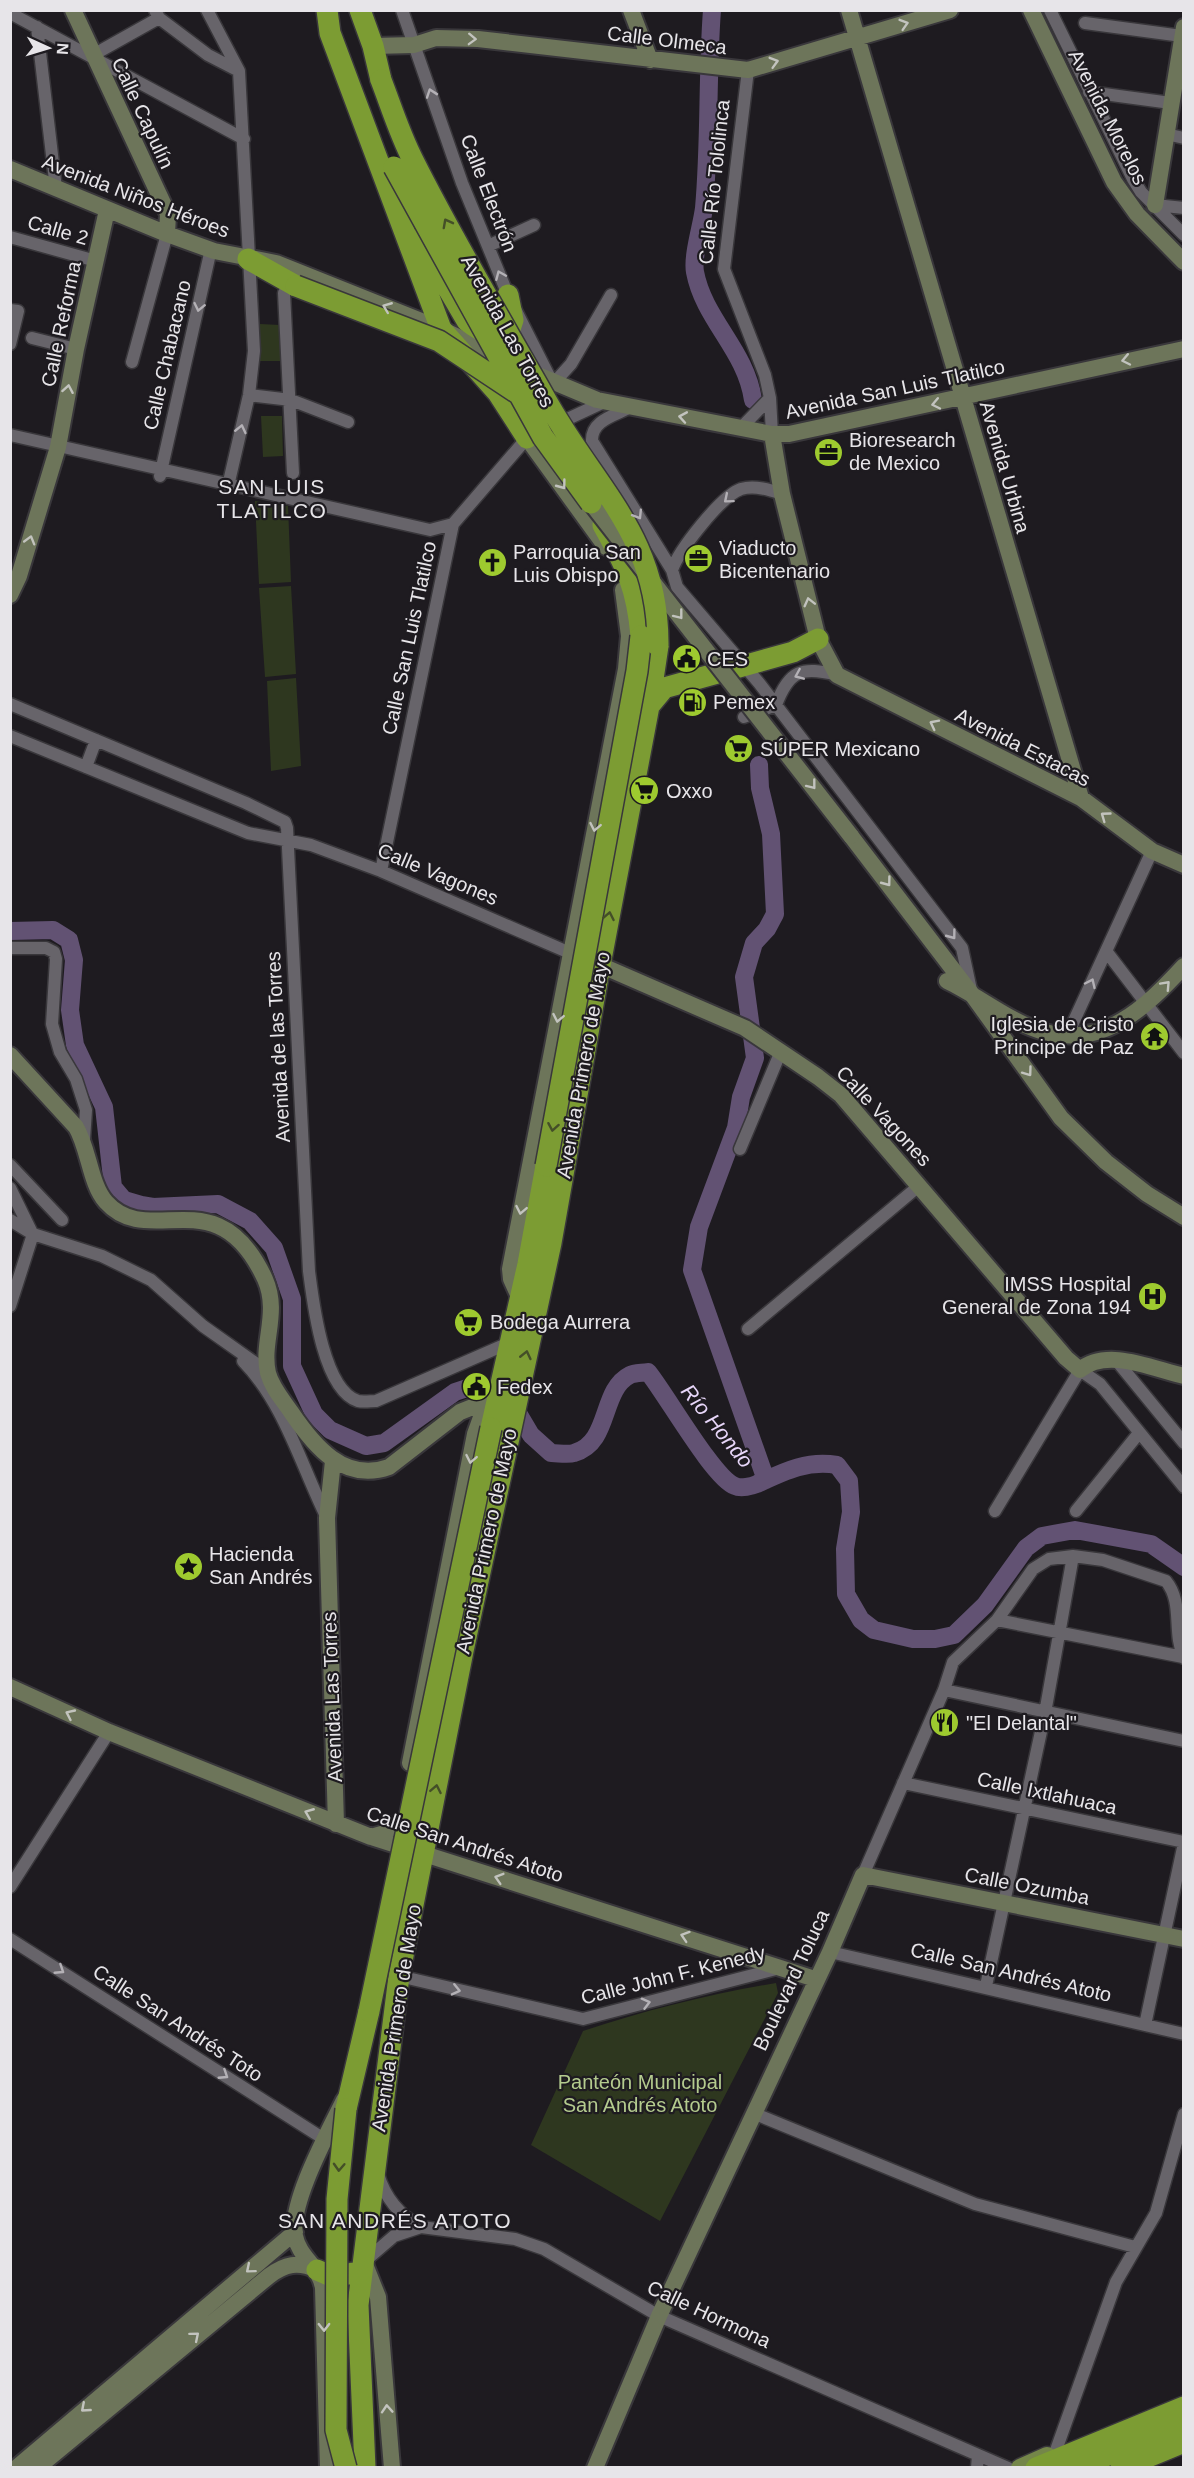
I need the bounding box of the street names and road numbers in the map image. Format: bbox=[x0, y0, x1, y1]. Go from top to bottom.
street label: Calle Olmeca bbox=[606, 22, 729, 58]
street label: Avenida Morelos bbox=[1064, 46, 1152, 188]
street label: Calle Capulín bbox=[108, 54, 178, 172]
street label: Calle Río Tololinca bbox=[694, 98, 734, 265]
street label: Calle Electrón bbox=[456, 131, 522, 255]
street label: Avenida Niños Héroes bbox=[39, 150, 233, 242]
street label: Calle 2 bbox=[25, 211, 91, 249]
street label: Avenida Las Torres bbox=[457, 251, 559, 411]
street label: Calle Reforma bbox=[37, 258, 85, 389]
street label: Calle Chabacano bbox=[139, 278, 195, 432]
street label: Avenida San Luis Tlatilco bbox=[783, 355, 1007, 423]
street label: Avenida Urbina bbox=[976, 398, 1035, 536]
street label: Calle San Luis Tlatilco bbox=[378, 539, 440, 737]
street label: Avenida Estacas bbox=[952, 703, 1094, 791]
street label: Calle Vagones bbox=[375, 839, 501, 909]
street label: Avenida Primero de Mayo bbox=[552, 950, 614, 1180]
street label: Avenida de las Torres bbox=[262, 951, 294, 1143]
street label: Calle Vagones bbox=[832, 1061, 936, 1171]
street label: Avenida Primero de Mayo bbox=[451, 1426, 521, 1656]
street label: Avenida Las Torres bbox=[318, 1611, 346, 1783]
street label: Calle Ixtlahuaca bbox=[975, 1767, 1120, 1819]
street label: Calle San Andrés Atoto bbox=[364, 1802, 566, 1886]
street label: Calle Ozumba bbox=[963, 1863, 1092, 1909]
street label: Avenida Primero de Mayo bbox=[367, 1903, 425, 2133]
street label: Boulevard Toluca bbox=[749, 1905, 834, 2054]
street label: Calle San Andrés Atoto bbox=[908, 1938, 1114, 2006]
street label: Calle John F. Kenedy bbox=[579, 1941, 767, 2009]
street label: Calle San Andrés Toto bbox=[89, 1960, 267, 2086]
street label: Calle Hormona bbox=[644, 2276, 775, 2353]

